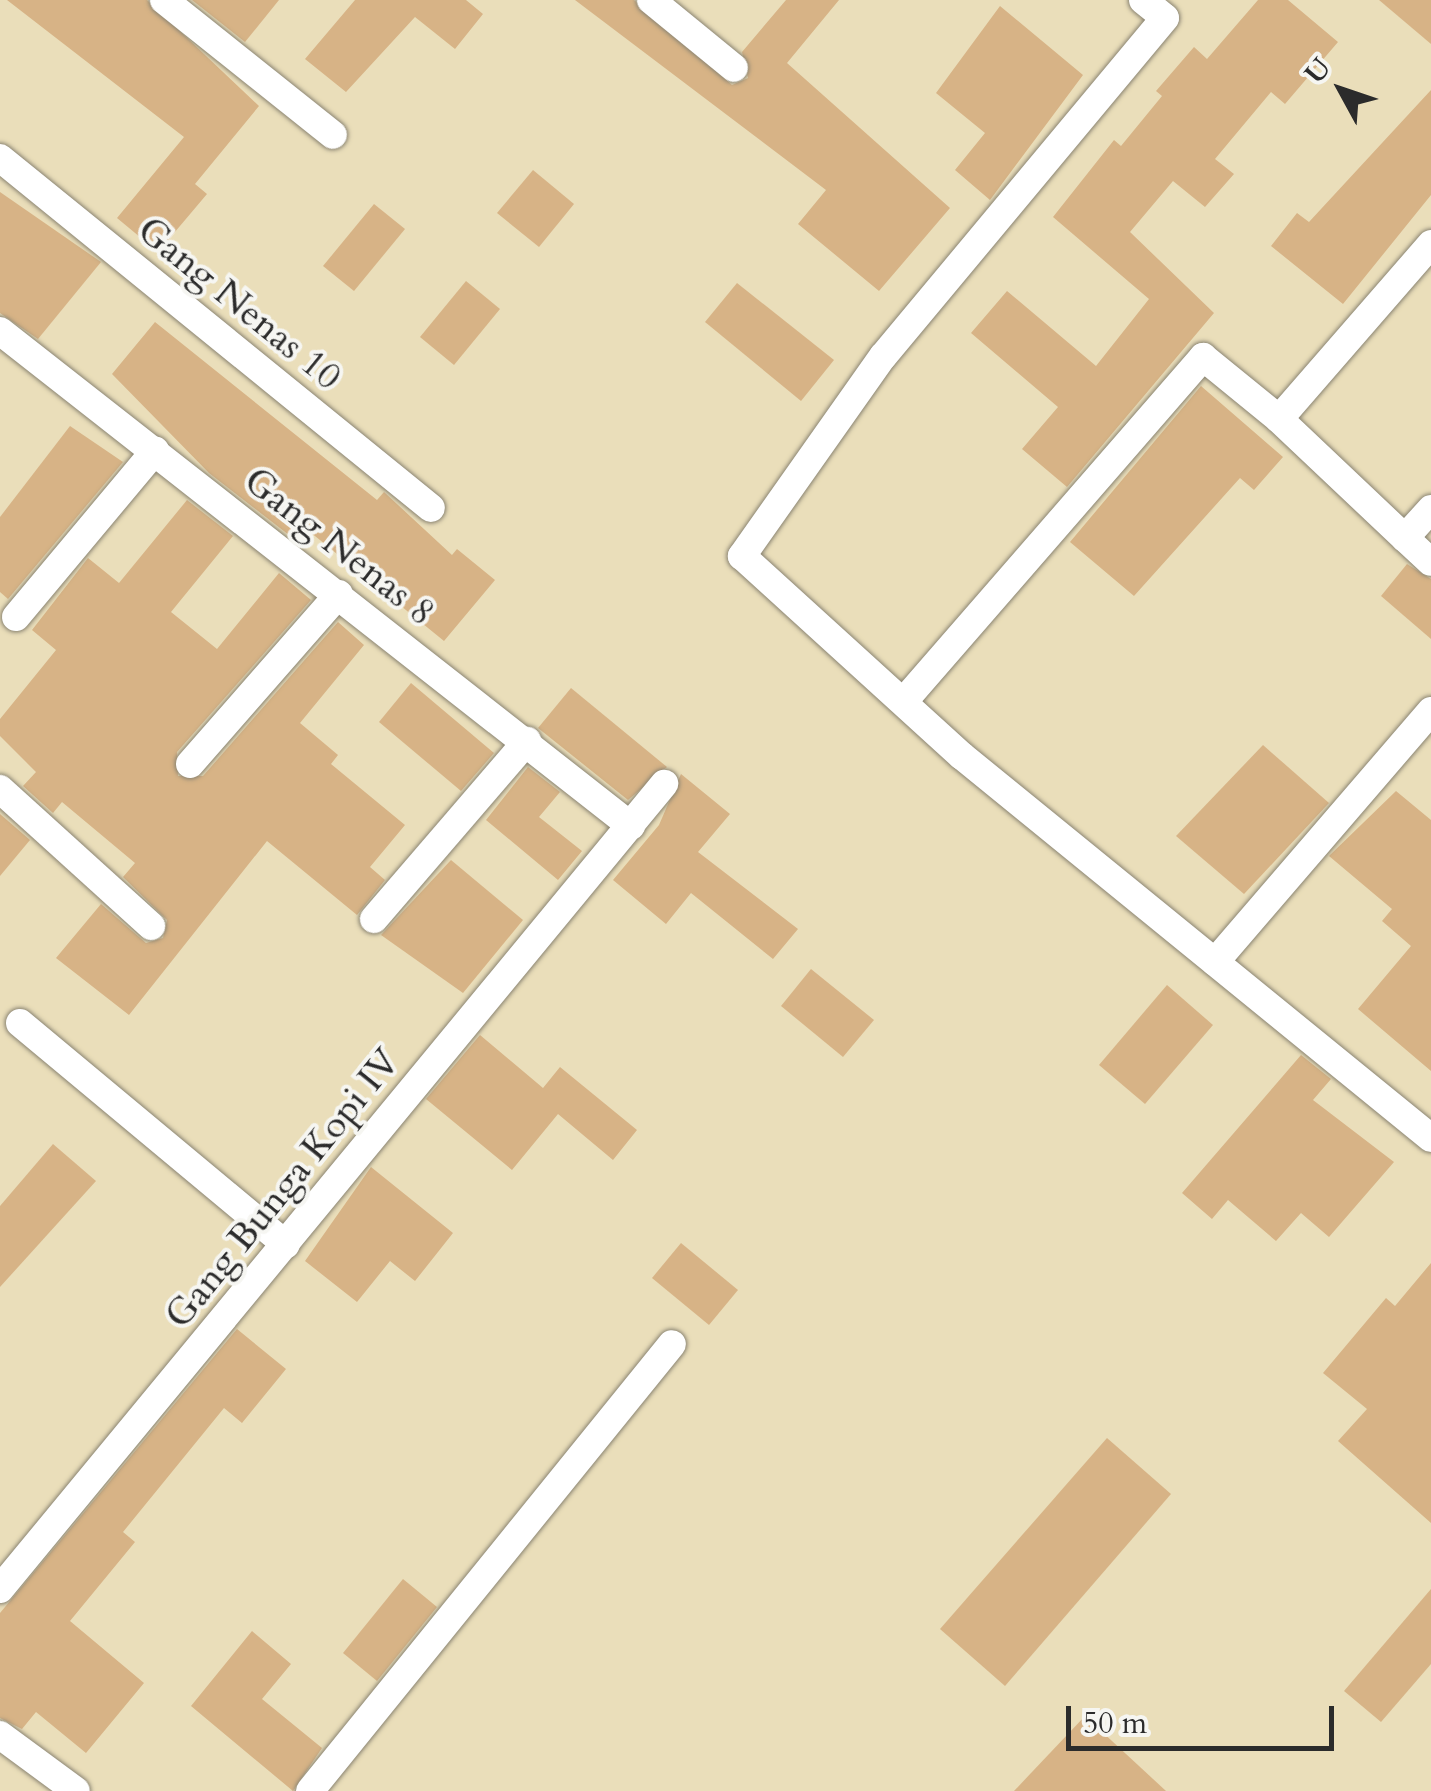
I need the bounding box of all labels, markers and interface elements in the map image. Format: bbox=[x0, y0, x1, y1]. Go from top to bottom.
north arrow bbox=[1291, 40, 1391, 140]
text: U bbox=[1296, 50, 1340, 92]
street label: Gang Nenas 10 bbox=[128, 208, 350, 400]
street label: Gang Nenas 8 bbox=[234, 458, 444, 636]
street label: Gang Bunga Kopi IV bbox=[156, 1040, 410, 1338]
scale bar bbox=[1071, 1686, 1338, 1748]
text: 50 m bbox=[1083, 1703, 1147, 1744]

